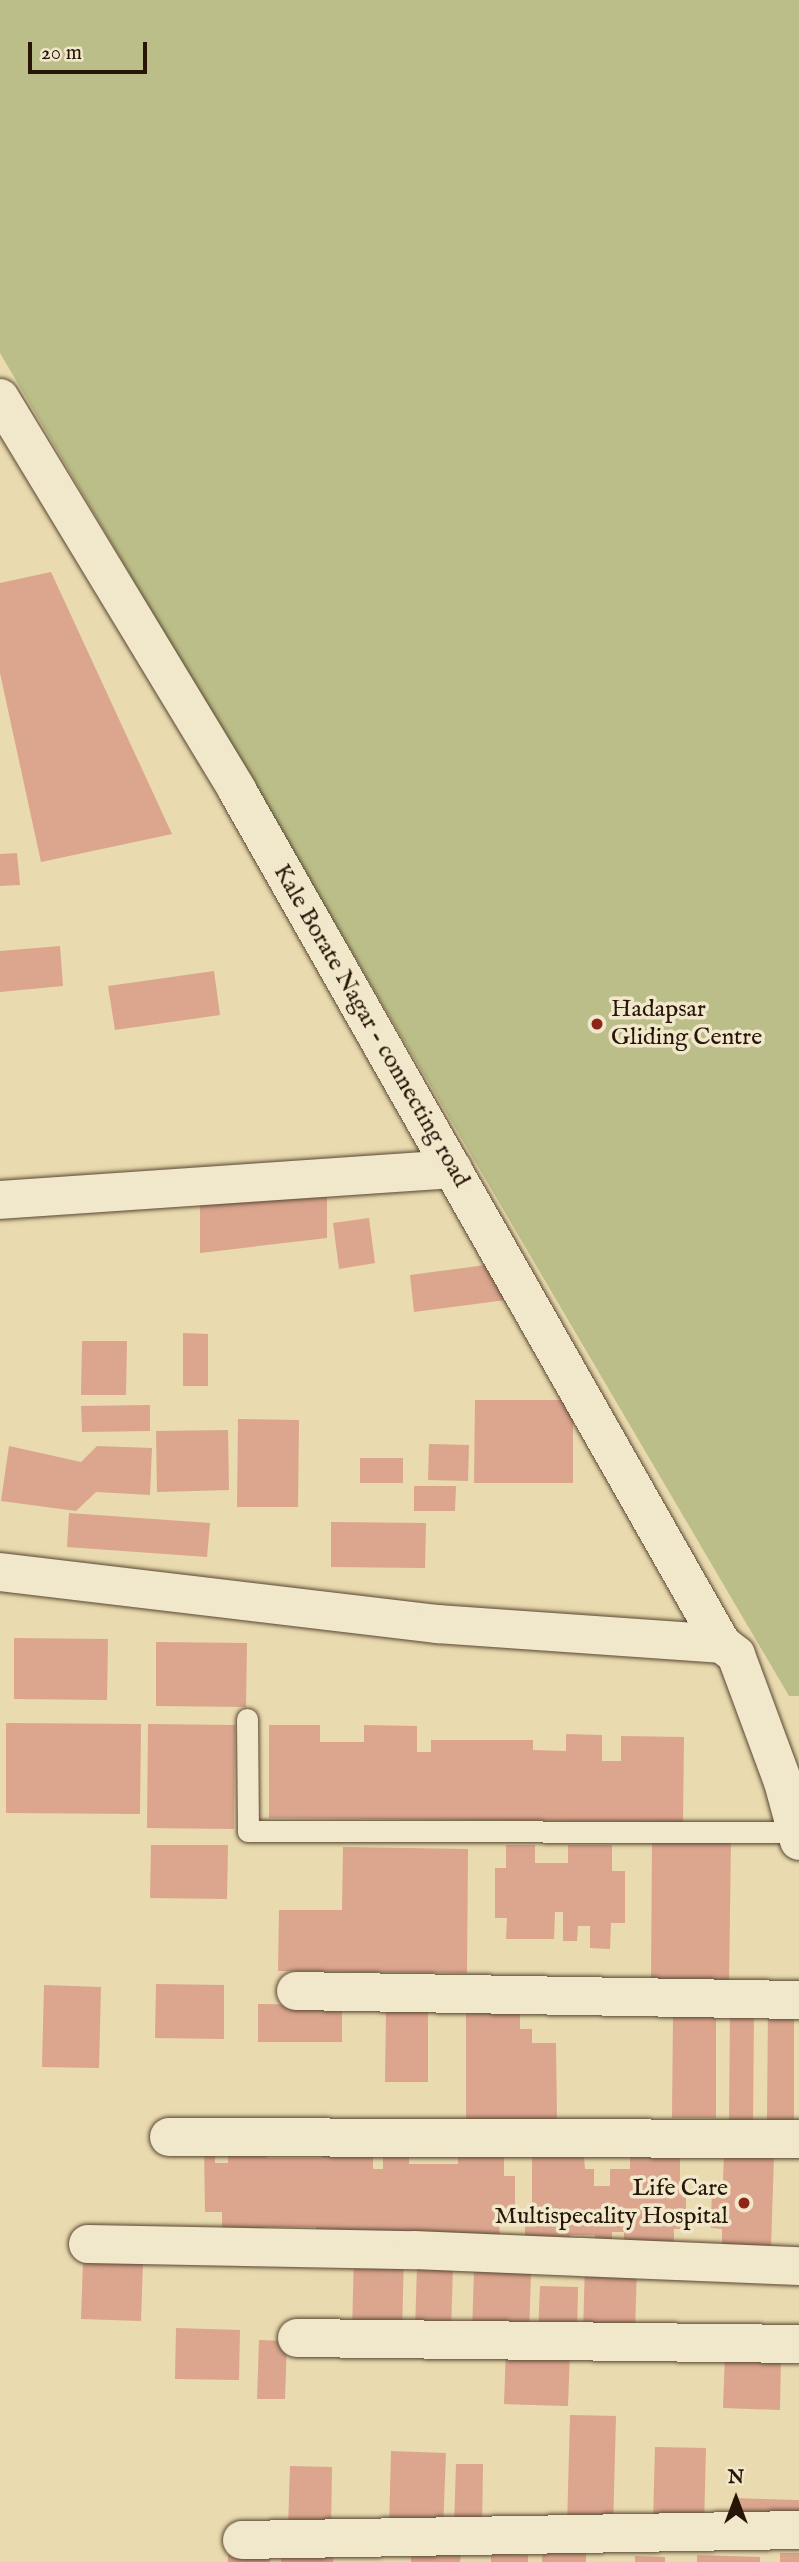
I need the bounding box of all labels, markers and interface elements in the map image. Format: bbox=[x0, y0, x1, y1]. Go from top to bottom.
scale bar bbox=[32, 28, 150, 72]
text: 20 m bbox=[41, 40, 82, 67]
street label: Kale Borate Nagar - connecting road bbox=[267, 860, 475, 1192]
place label: Hadapsar Gliding Centre bbox=[611, 996, 762, 1052]
marker: Hadapsar Gliding Centre bbox=[589, 1016, 605, 1032]
place label: Life Care Multispecality Hospital bbox=[495, 2175, 728, 2231]
marker: Life Care Multispecality Hospital bbox=[734, 2193, 754, 2213]
north arrow bbox=[701, 2464, 771, 2534]
text: N bbox=[728, 2466, 744, 2490]

